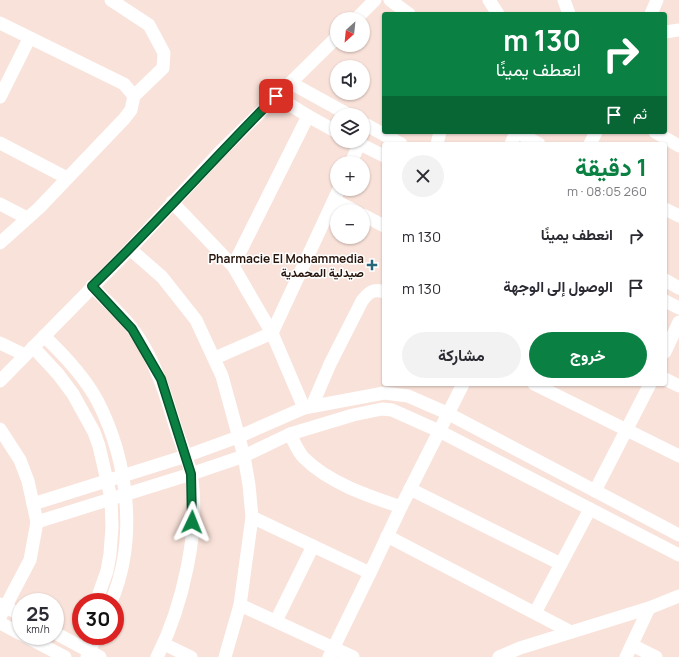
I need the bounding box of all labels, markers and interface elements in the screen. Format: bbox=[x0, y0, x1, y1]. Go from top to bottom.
north arrow bbox=[330, 12, 370, 52]
map controls bbox=[330, 12, 370, 244]
text: 130 m bbox=[503, 21, 581, 59]
icon: right bbox=[595, 28, 647, 80]
text: انعطف يمينًا bbox=[496, 57, 581, 81]
button: sound bbox=[330, 60, 370, 100]
pin bbox=[259, 79, 293, 113]
icon: arrive bbox=[265, 85, 287, 107]
text: ثم bbox=[633, 103, 647, 124]
icon: arrive bbox=[603, 104, 625, 126]
button: layers bbox=[330, 108, 370, 148]
text: 1 دقيقة bbox=[575, 150, 647, 183]
button: close bbox=[402, 155, 444, 197]
button: + bbox=[330, 156, 370, 196]
text: 260 m · 08:05 bbox=[567, 182, 647, 200]
button: − bbox=[330, 204, 370, 244]
text: انعطف يمينًا bbox=[541, 224, 613, 245]
icon: right bbox=[625, 225, 647, 247]
text: 130 m bbox=[402, 226, 441, 247]
place label: Pharmacie El Mohammedia صيدلية المحمدية bbox=[208, 250, 364, 281]
marker: Pharmacie El Mohammedia صيدلية المحمدية bbox=[367, 260, 377, 270]
text: الوصول إلى الوجهة bbox=[503, 276, 613, 297]
icon: arrive bbox=[625, 277, 647, 299]
text: 130 m bbox=[402, 278, 441, 299]
button: مشاركة bbox=[402, 332, 521, 378]
button: خروج bbox=[529, 332, 647, 378]
position arrow bbox=[171, 501, 213, 543]
speed limit sign: 30 bbox=[72, 593, 124, 645]
text: 25 bbox=[26, 600, 50, 627]
text: km/h bbox=[26, 622, 50, 636]

